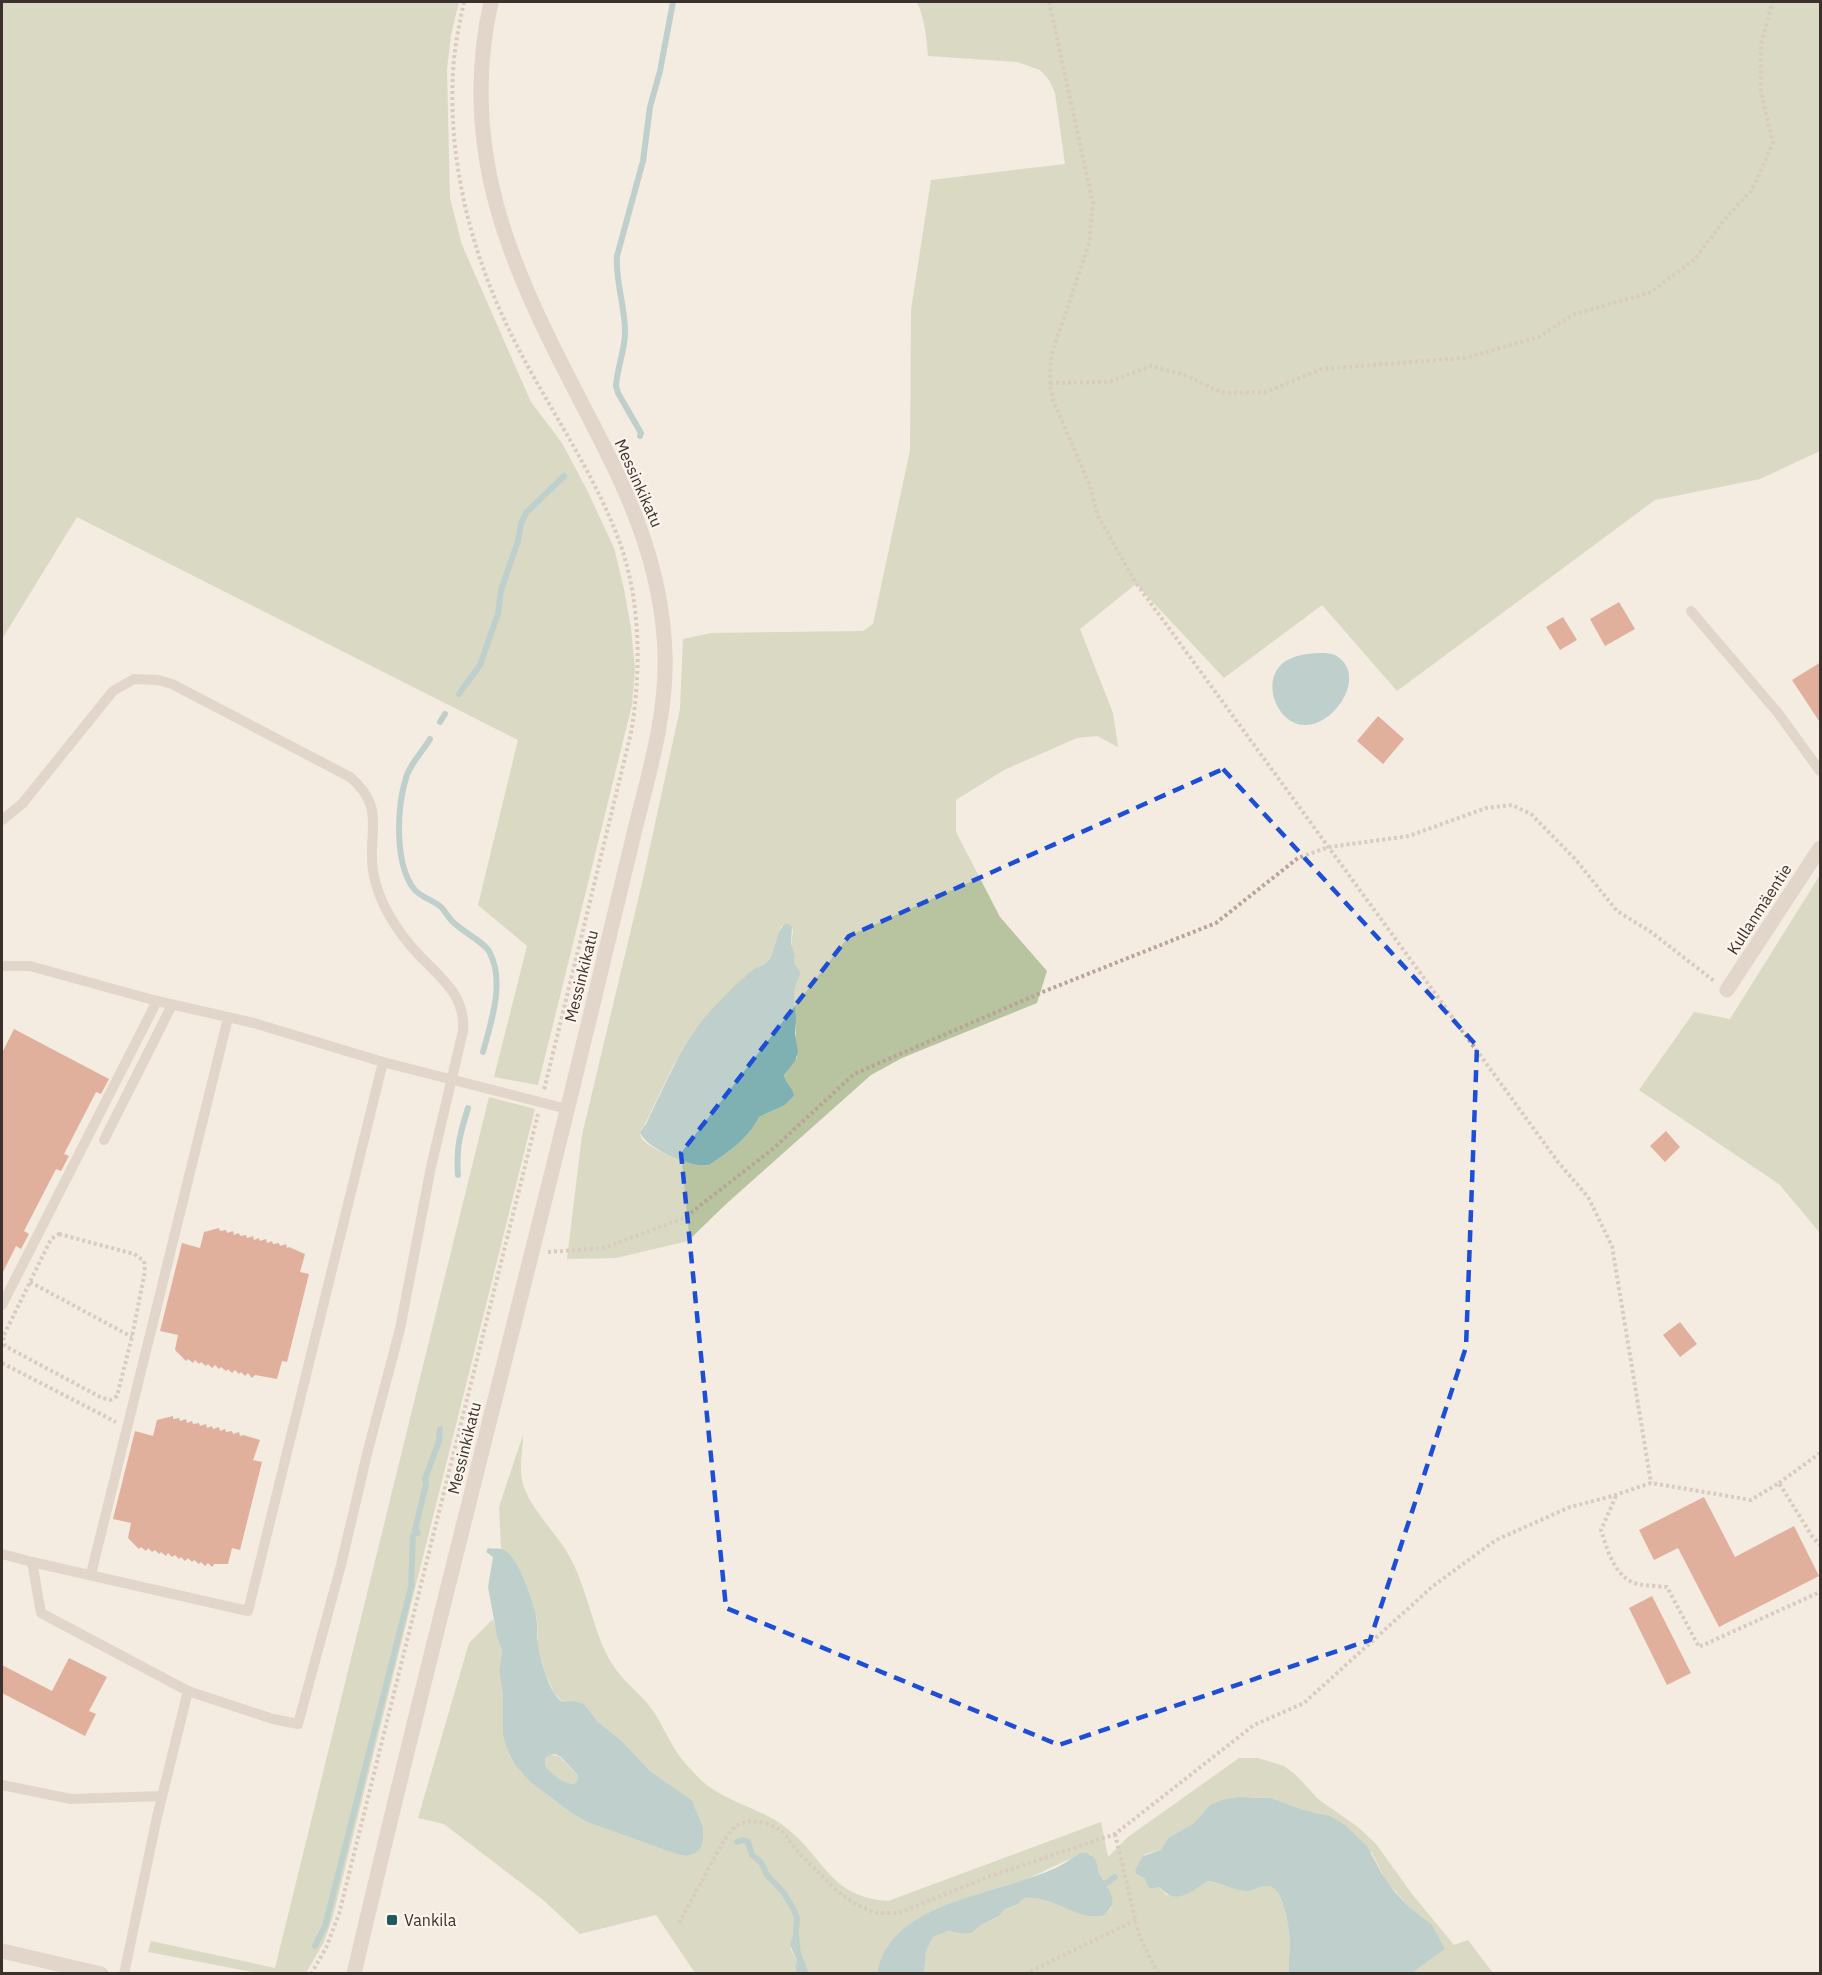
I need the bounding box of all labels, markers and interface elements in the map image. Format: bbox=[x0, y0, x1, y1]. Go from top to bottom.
street label: Messinkikatu bbox=[611, 436, 667, 530]
street label: Kullanmäentie bbox=[1722, 860, 1796, 958]
street label: Messinkikatu bbox=[560, 928, 602, 1024]
street label: Messinkikatu bbox=[443, 1400, 485, 1496]
place label: Vankila bbox=[404, 1910, 457, 1930]
marker: Vankila bbox=[385, 1913, 399, 1927]

